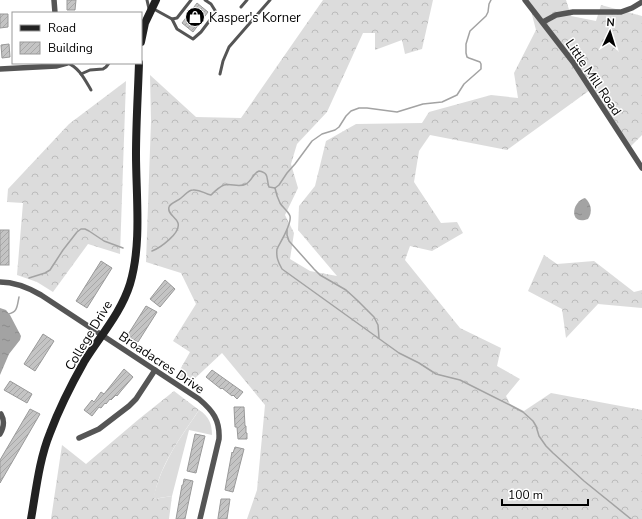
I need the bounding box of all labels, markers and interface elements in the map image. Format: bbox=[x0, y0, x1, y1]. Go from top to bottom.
shop icon: Kasper's Korner bbox=[184, 6, 206, 28]
place label: Kasper's Korner bbox=[209, 9, 301, 27]
legend bbox=[12, 12, 142, 64]
north arrow bbox=[590, 12, 630, 52]
text: N bbox=[606, 15, 615, 30]
text: Road bbox=[48, 20, 76, 36]
street label: Little Mill Road bbox=[561, 36, 625, 119]
text: Building bbox=[48, 40, 93, 56]
street label: College Drive bbox=[61, 297, 117, 374]
street label: Broadacres Drive bbox=[115, 327, 208, 398]
scale bar bbox=[502, 481, 588, 507]
text: 100 m bbox=[508, 487, 543, 503]

